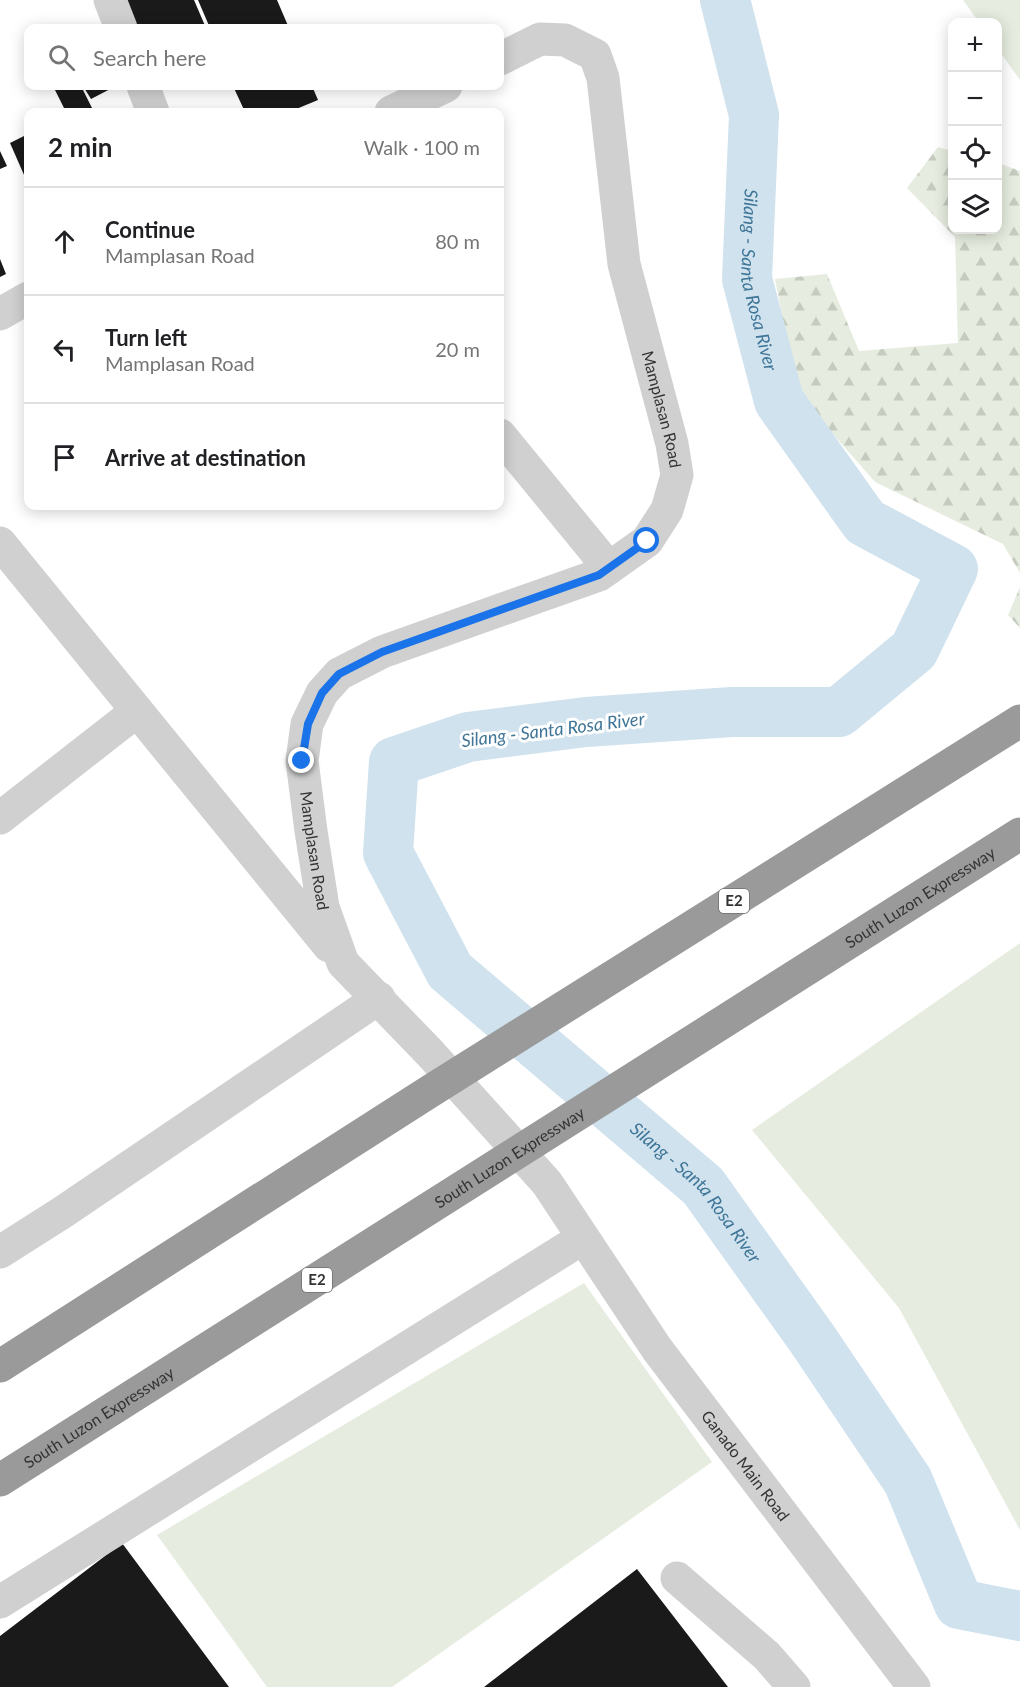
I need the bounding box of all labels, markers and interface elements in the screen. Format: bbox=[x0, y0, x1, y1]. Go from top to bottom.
map controls bbox=[948, 18, 1002, 234]
button: + bbox=[948, 18, 1002, 72]
search box bbox=[24, 24, 504, 90]
icon: search bbox=[45, 41, 78, 74]
text: Search here bbox=[93, 44, 206, 71]
button: − bbox=[948, 72, 1002, 126]
button: locate bbox=[948, 126, 1002, 180]
text: 2 min bbox=[48, 131, 112, 163]
text: Walk · 100 m bbox=[364, 135, 480, 159]
button: layers bbox=[948, 180, 1002, 234]
water label: Silang - Santa Rosa River bbox=[737, 189, 783, 374]
text: Continue bbox=[105, 216, 195, 243]
icon: ahead bbox=[48, 225, 81, 258]
text: 80 m bbox=[435, 229, 480, 253]
text: Mamplasan Road bbox=[105, 243, 255, 267]
text: Turn left bbox=[105, 324, 187, 351]
icon: left bbox=[48, 333, 81, 366]
text: 20 m bbox=[435, 337, 480, 361]
street label: Mamplasan Road bbox=[639, 349, 686, 469]
text: Mamplasan Road bbox=[105, 351, 255, 375]
icon: arrive bbox=[48, 441, 81, 474]
text: Arrive at destination bbox=[105, 444, 306, 471]
route start bbox=[633, 527, 659, 553]
water label: Silang - Santa Rosa River bbox=[460, 707, 647, 751]
route end bbox=[288, 747, 314, 773]
street label: Mamplasan Road bbox=[297, 790, 333, 911]
street label: South Luzon Expressway bbox=[841, 842, 999, 951]
road number: E2 bbox=[719, 889, 749, 913]
street label: South Luzon Expressway bbox=[431, 1102, 588, 1211]
water label: Silang - Santa Rosa River bbox=[626, 1117, 767, 1267]
road number: E2 bbox=[302, 1268, 332, 1292]
street label: South Luzon Expressway bbox=[20, 1362, 178, 1472]
street label: Ganado Main Road bbox=[698, 1406, 794, 1524]

